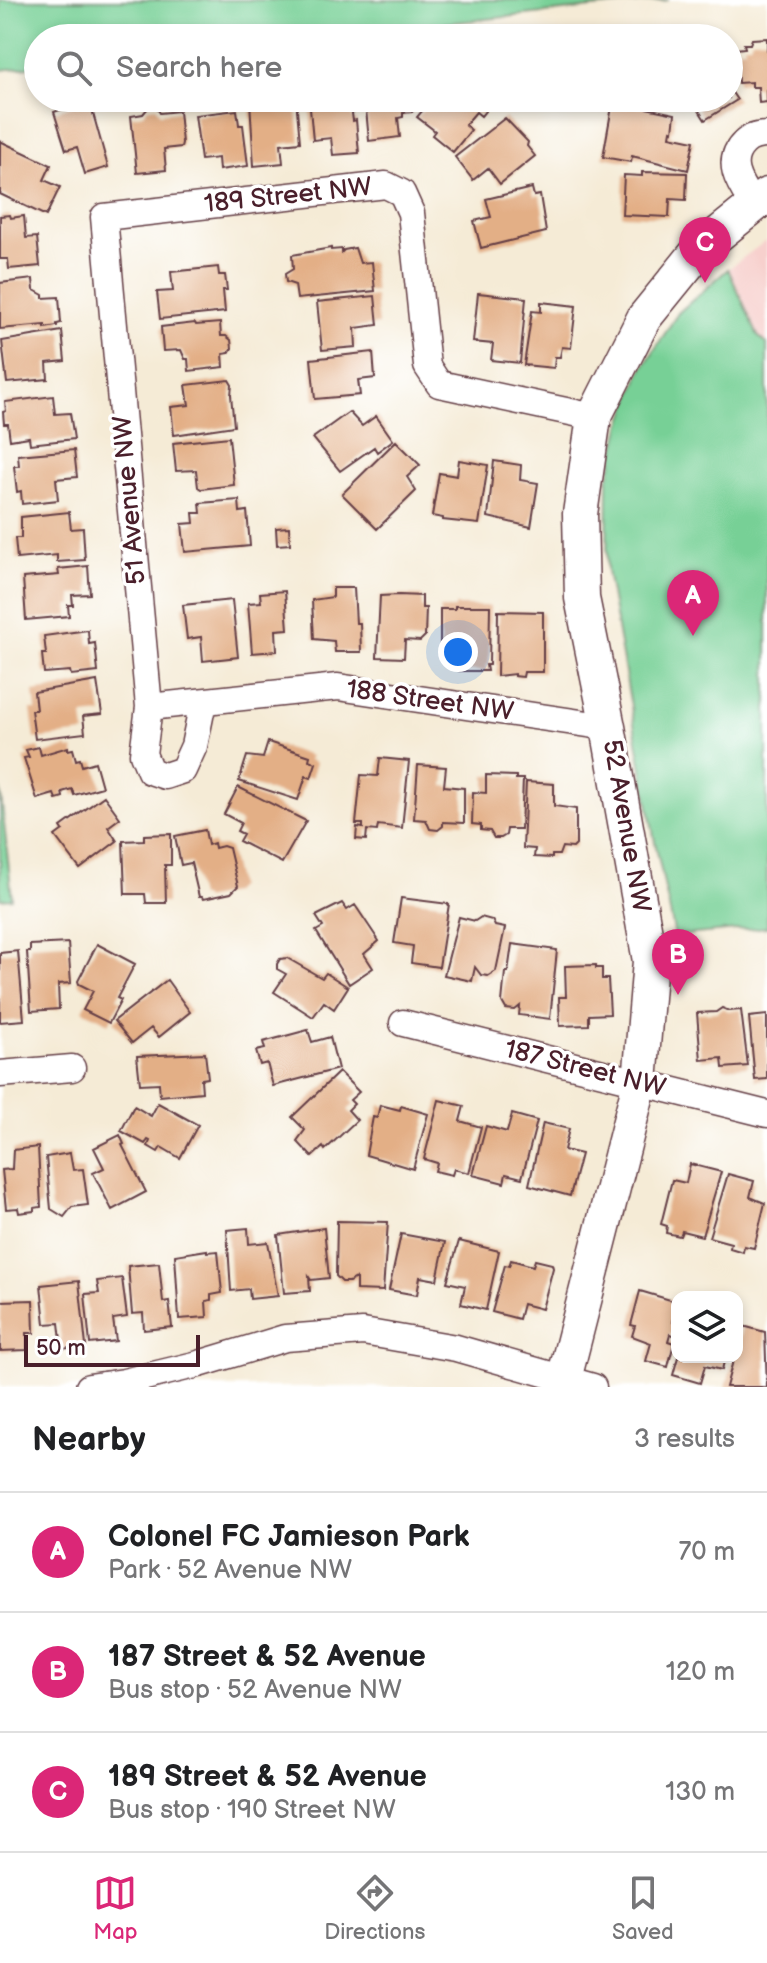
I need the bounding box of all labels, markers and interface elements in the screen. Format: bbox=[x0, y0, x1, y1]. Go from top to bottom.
search box bbox=[24, 24, 743, 112]
icon: search bbox=[52, 46, 96, 90]
text: Search here bbox=[116, 50, 282, 86]
street label: 189 Street NW bbox=[203, 172, 374, 220]
pin: C bbox=[679, 217, 731, 283]
street label: 51 Avenue NW bbox=[107, 414, 153, 586]
pin: A bbox=[667, 570, 719, 636]
your location bbox=[438, 632, 478, 672]
street label: 188 Street NW bbox=[344, 674, 516, 728]
street label: 52 Avenue NW bbox=[596, 737, 657, 915]
pin: B bbox=[652, 929, 704, 995]
street label: 187 Street NW bbox=[501, 1034, 669, 1104]
map controls bbox=[671, 1291, 743, 1363]
button: layers bbox=[671, 1291, 743, 1363]
scale bar bbox=[24, 1331, 200, 1367]
text: 50 m bbox=[36, 1335, 86, 1362]
text: Nearby bbox=[32, 1419, 146, 1460]
text: 3 results bbox=[634, 1424, 735, 1455]
text: Colonel FC Jamieson Park bbox=[108, 1519, 470, 1555]
text: A bbox=[50, 1537, 66, 1568]
text: 70 m bbox=[678, 1537, 735, 1568]
text: Park · 52 Avenue NW bbox=[108, 1555, 352, 1586]
text: 187 Street & 52 Avenue bbox=[108, 1639, 426, 1675]
text: B bbox=[49, 1657, 67, 1688]
text: 120 m bbox=[666, 1657, 735, 1688]
text: Bus stop · 52 Avenue NW bbox=[108, 1675, 402, 1706]
text: 189 Street & 52 Avenue bbox=[108, 1759, 427, 1795]
text: C bbox=[49, 1777, 67, 1808]
text: 130 m bbox=[665, 1777, 735, 1808]
text: Bus stop · 190 Street NW bbox=[108, 1795, 396, 1826]
tab: Map bbox=[93, 1871, 138, 1946]
tab: Directions bbox=[324, 1871, 425, 1946]
tab: Saved bbox=[612, 1871, 674, 1946]

